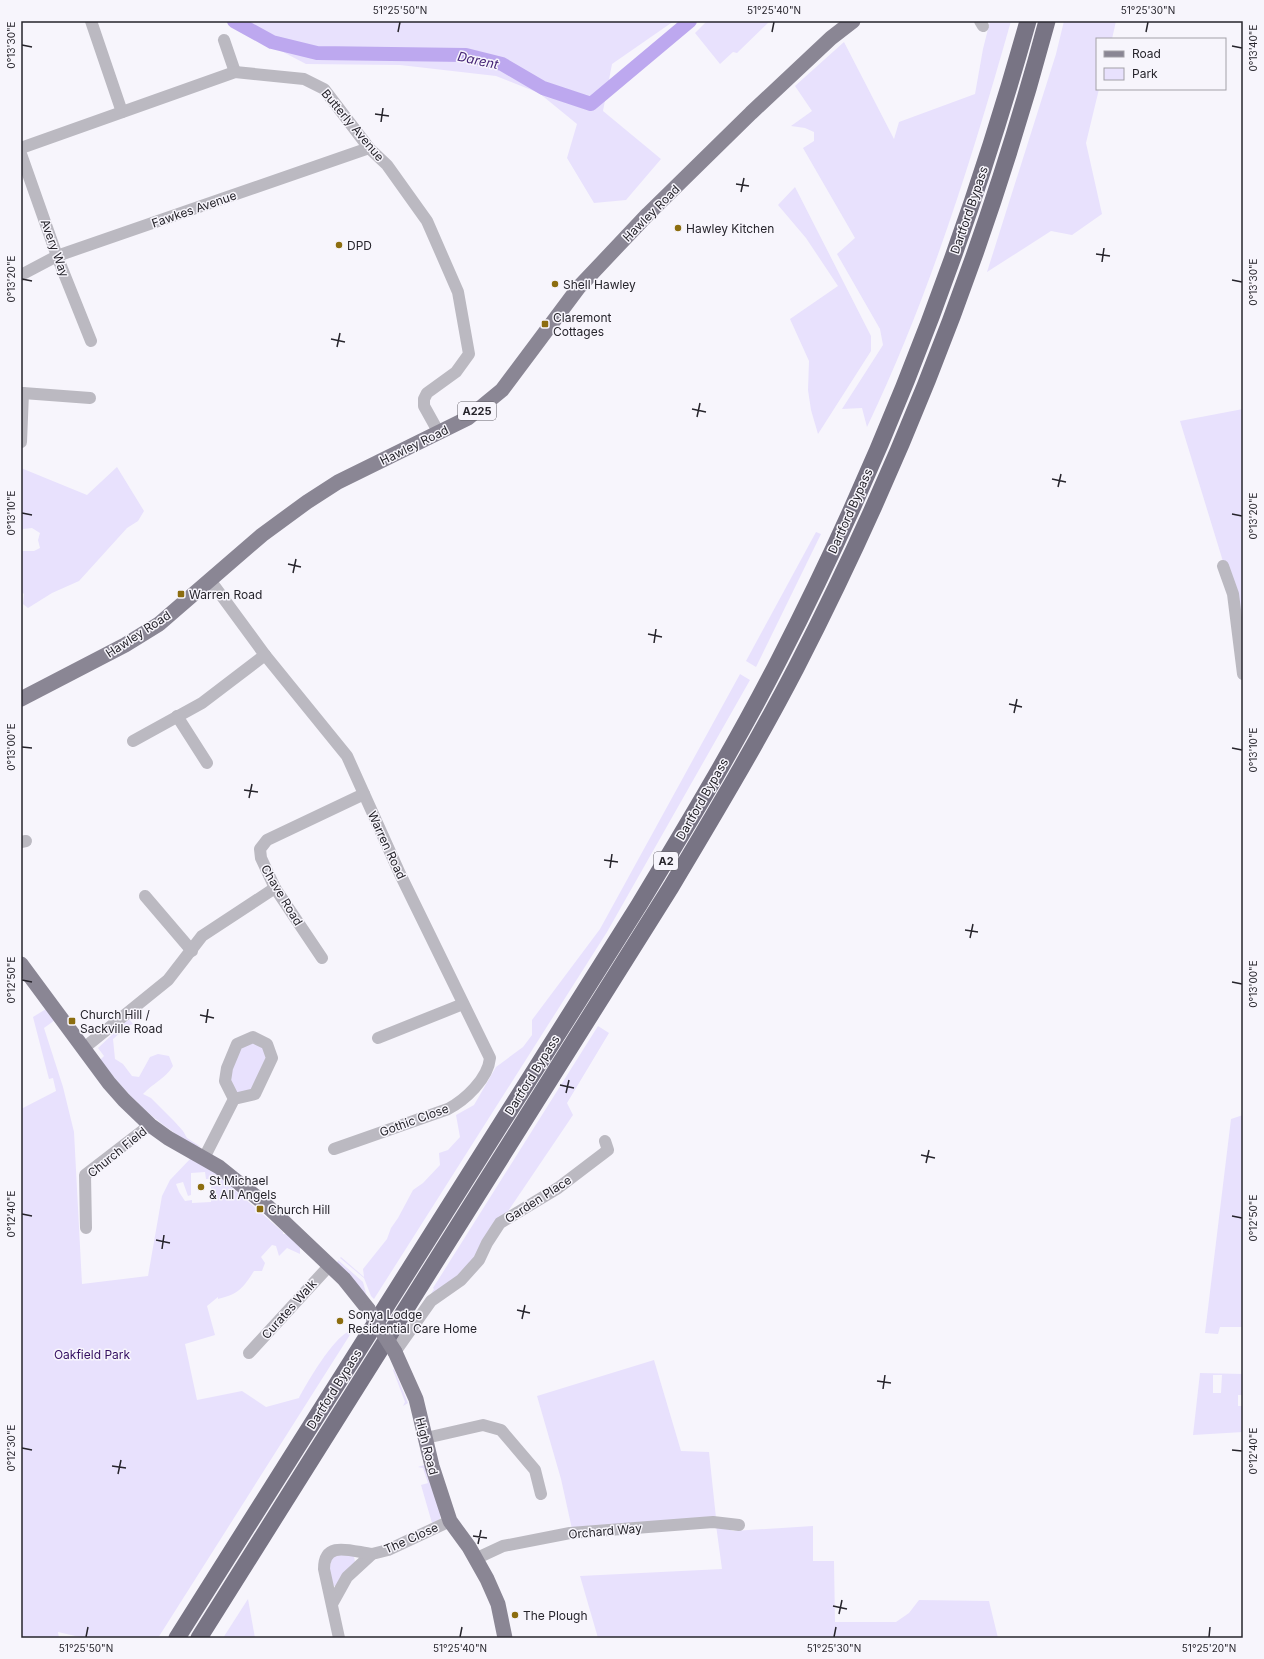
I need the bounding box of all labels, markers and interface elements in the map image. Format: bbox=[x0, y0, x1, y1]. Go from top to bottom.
text: 51°25'50"N bbox=[373, 4, 427, 16]
text: 51°25'40"N bbox=[747, 4, 801, 16]
text: 51°25'30"N bbox=[1121, 4, 1175, 16]
text: 0°13'30"E bbox=[5, 21, 17, 69]
text: 0°13'40"E bbox=[1247, 25, 1259, 71]
legend bbox=[1096, 38, 1226, 90]
text: Road bbox=[1132, 46, 1161, 61]
water label: Darent bbox=[456, 48, 501, 72]
text: Park bbox=[1132, 66, 1158, 81]
street label: Butterly Avenue bbox=[319, 86, 387, 164]
street label: Dartford Bypass bbox=[947, 164, 991, 256]
street label: Hawley Road bbox=[619, 181, 683, 245]
street label: Fawkes Avenue bbox=[150, 187, 238, 231]
street label: Avery Way bbox=[38, 217, 72, 279]
place label: Hawley Kitchen bbox=[686, 221, 774, 236]
marker: Hawley Kitchen bbox=[673, 223, 683, 233]
place label: DPD bbox=[347, 238, 372, 253]
marker: DPD bbox=[334, 240, 344, 250]
text: 0°13'20"E bbox=[5, 255, 17, 303]
text: 0°13'30"E bbox=[1247, 258, 1259, 306]
place label: Shell Hawley bbox=[563, 277, 636, 292]
marker: Shell Hawley bbox=[550, 279, 560, 289]
place label: Claremont Cottages bbox=[553, 310, 612, 339]
marker: Claremont Cottages bbox=[540, 319, 550, 329]
road number: A225 bbox=[458, 402, 496, 420]
street label: Hawley Road bbox=[377, 422, 451, 468]
street label: Dartford Bypass bbox=[825, 466, 875, 556]
text: 0°13'10"E bbox=[5, 490, 17, 536]
text: 0°13'20"E bbox=[1247, 492, 1259, 540]
place label: Warren Road bbox=[189, 587, 262, 602]
marker: Warren Road bbox=[176, 589, 186, 599]
street label: Hawley Road bbox=[103, 607, 173, 661]
text: 0°13'00"E bbox=[5, 723, 17, 771]
text: 0°13'10"E bbox=[1247, 727, 1259, 773]
street label: Dartford Bypass bbox=[673, 756, 731, 842]
street label: Warren Road bbox=[365, 809, 409, 881]
road number: A2 bbox=[654, 852, 678, 870]
street label: Chave Road bbox=[258, 862, 306, 928]
text: 0°12'50"E bbox=[5, 956, 17, 1004]
text: 0°13'00"E bbox=[1247, 960, 1259, 1008]
place label: Church Hill / Sackville Road bbox=[80, 1007, 163, 1036]
marker: Church Hill / Sackville Road bbox=[67, 1016, 77, 1026]
street label: Dartford Bypass bbox=[501, 1032, 563, 1118]
street label: Gothic Close bbox=[377, 1101, 451, 1139]
street label: Church Field bbox=[84, 1124, 150, 1180]
street label: Garden Place bbox=[502, 1172, 574, 1226]
place label: St Michael & All Angels bbox=[209, 1173, 277, 1202]
marker: St Michael & All Angels bbox=[196, 1182, 206, 1192]
text: 0°12'40"E bbox=[5, 1191, 17, 1237]
text: 0°12'50"E bbox=[1247, 1194, 1259, 1242]
place label: Church Hill bbox=[268, 1202, 330, 1217]
marker: Church Hill bbox=[255, 1204, 265, 1214]
street label: Curates Walk bbox=[258, 1276, 320, 1342]
place label: Sonya Lodge Residential Care Home bbox=[348, 1307, 477, 1336]
marker: Sonya Lodge Residential Care Home bbox=[335, 1316, 345, 1326]
street label: Dartford Bypass bbox=[303, 1346, 365, 1432]
park label: Oakfield Park bbox=[54, 1347, 130, 1362]
street label: High Road bbox=[413, 1416, 441, 1476]
text: 0°12'30"E bbox=[5, 1424, 17, 1472]
text: 0°12'40"E bbox=[1247, 1428, 1259, 1474]
street label: The Close bbox=[382, 1519, 440, 1557]
street label: Orchard Way bbox=[568, 1520, 643, 1542]
place label: The Plough bbox=[523, 1608, 588, 1623]
marker: The Plough bbox=[510, 1610, 520, 1620]
text: 51°25'50"N bbox=[59, 1642, 113, 1654]
text: 51°25'40"N bbox=[433, 1642, 487, 1654]
text: 51°25'30"N bbox=[807, 1642, 861, 1654]
text: 51°25'20"N bbox=[1182, 1642, 1236, 1654]

